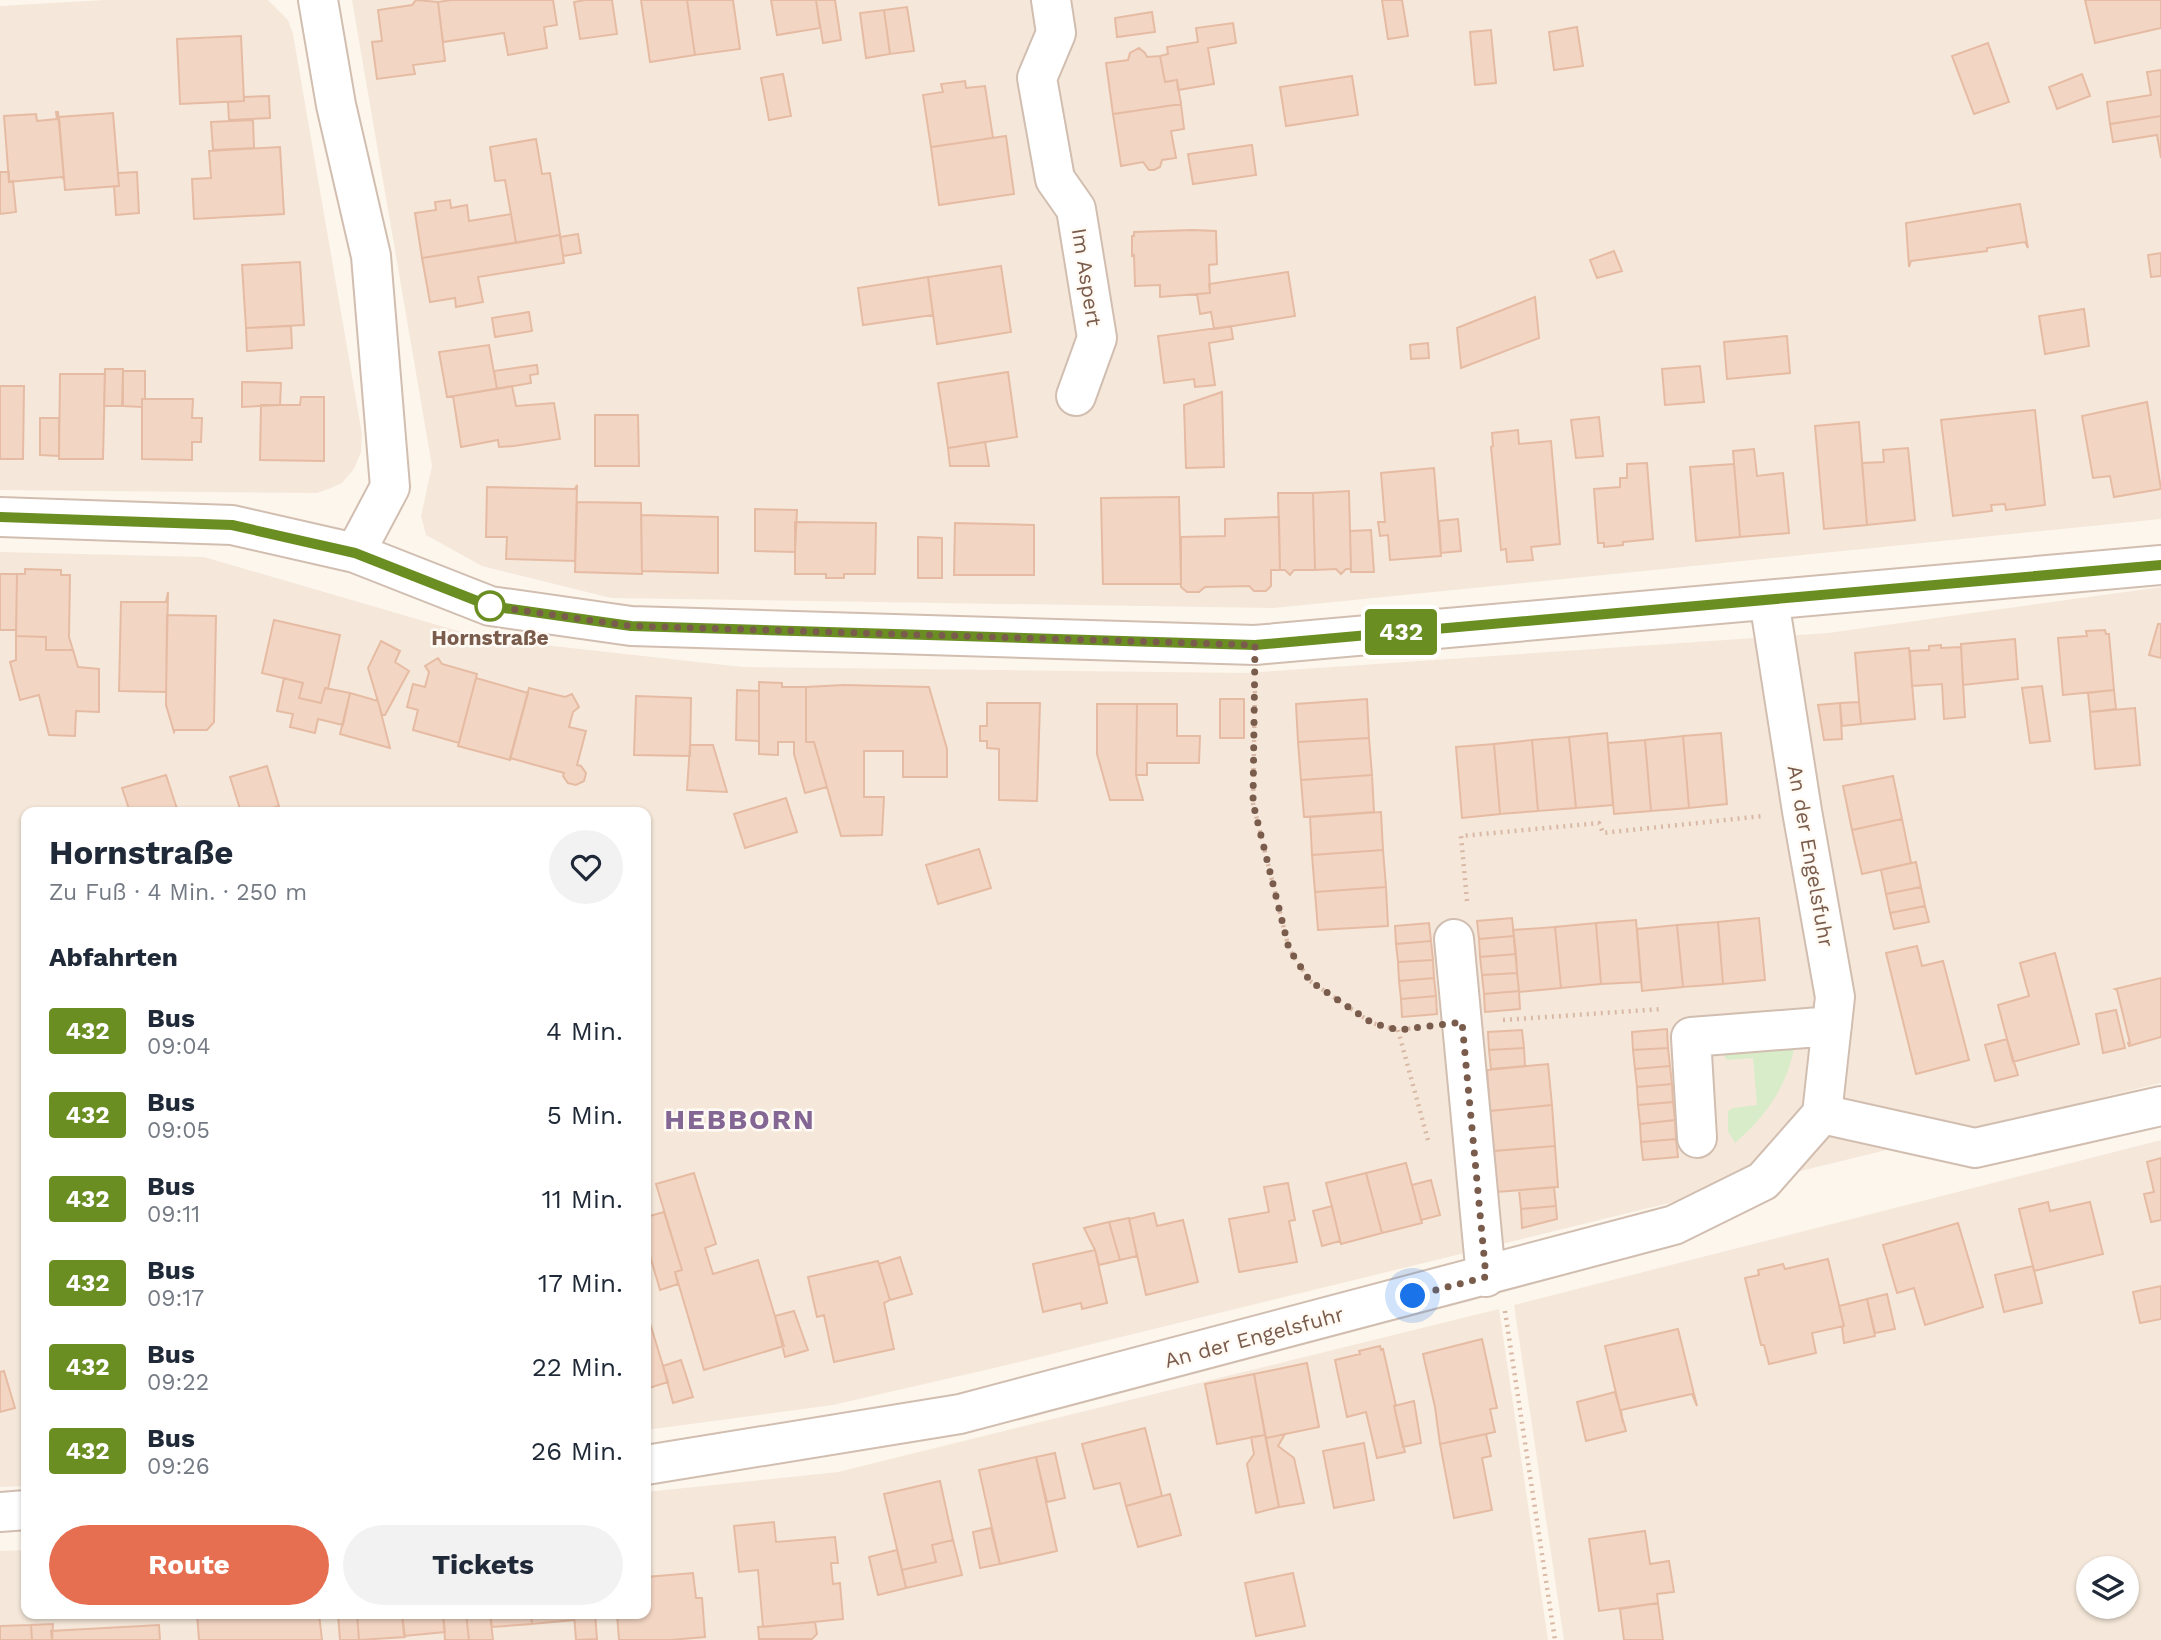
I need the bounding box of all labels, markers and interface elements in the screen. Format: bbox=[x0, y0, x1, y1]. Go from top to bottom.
street label: Im Aspert bbox=[1067, 226, 1107, 328]
marker: Hornstraße bbox=[475, 591, 505, 621]
line badge: 432 bbox=[1361, 609, 1441, 655]
text: 432 bbox=[1379, 618, 1423, 646]
place label: Hornstraße bbox=[431, 625, 549, 650]
street label: An der Engelsfuhr bbox=[1783, 763, 1839, 949]
button: heart bbox=[549, 830, 623, 904]
text: Hornstraße bbox=[49, 833, 233, 872]
text: Zu Fuß · 4 Min. · 250 m bbox=[49, 879, 307, 906]
text: Abfahrten bbox=[49, 942, 178, 972]
text: Bus bbox=[147, 1003, 195, 1033]
text: 4 Min. bbox=[546, 1016, 623, 1046]
text: 432 bbox=[65, 1017, 110, 1045]
text: 09:04 bbox=[147, 1033, 211, 1060]
text: Bus bbox=[147, 1087, 195, 1117]
text: 5 Min. bbox=[547, 1100, 623, 1130]
text: 432 bbox=[65, 1101, 110, 1129]
district label: HEBBORN bbox=[664, 1103, 816, 1136]
text: 09:05 bbox=[147, 1117, 210, 1144]
text: Bus bbox=[147, 1171, 195, 1201]
text: 11 Min. bbox=[542, 1184, 623, 1214]
text: 432 bbox=[65, 1185, 110, 1213]
text: 09:11 bbox=[147, 1201, 200, 1228]
text: Bus bbox=[147, 1255, 195, 1285]
text: 17 Min. bbox=[538, 1268, 623, 1298]
text: 432 bbox=[65, 1269, 110, 1297]
your location bbox=[1395, 1278, 1430, 1313]
text: 09:17 bbox=[147, 1285, 204, 1312]
street label: An der Engelsfuhr bbox=[1162, 1301, 1347, 1373]
text: Bus bbox=[147, 1339, 195, 1369]
text: 22 Min. bbox=[532, 1352, 623, 1382]
text: 432 bbox=[65, 1353, 110, 1381]
text: 09:22 bbox=[147, 1369, 209, 1396]
text: Bus bbox=[147, 1423, 195, 1453]
text: 26 Min. bbox=[531, 1436, 623, 1466]
text: 432 bbox=[65, 1437, 110, 1465]
text: 09:26 bbox=[147, 1453, 210, 1480]
button: Route bbox=[49, 1525, 329, 1605]
button: Tickets bbox=[343, 1525, 623, 1605]
map controls bbox=[2076, 1556, 2139, 1619]
button: layers bbox=[2076, 1556, 2139, 1619]

